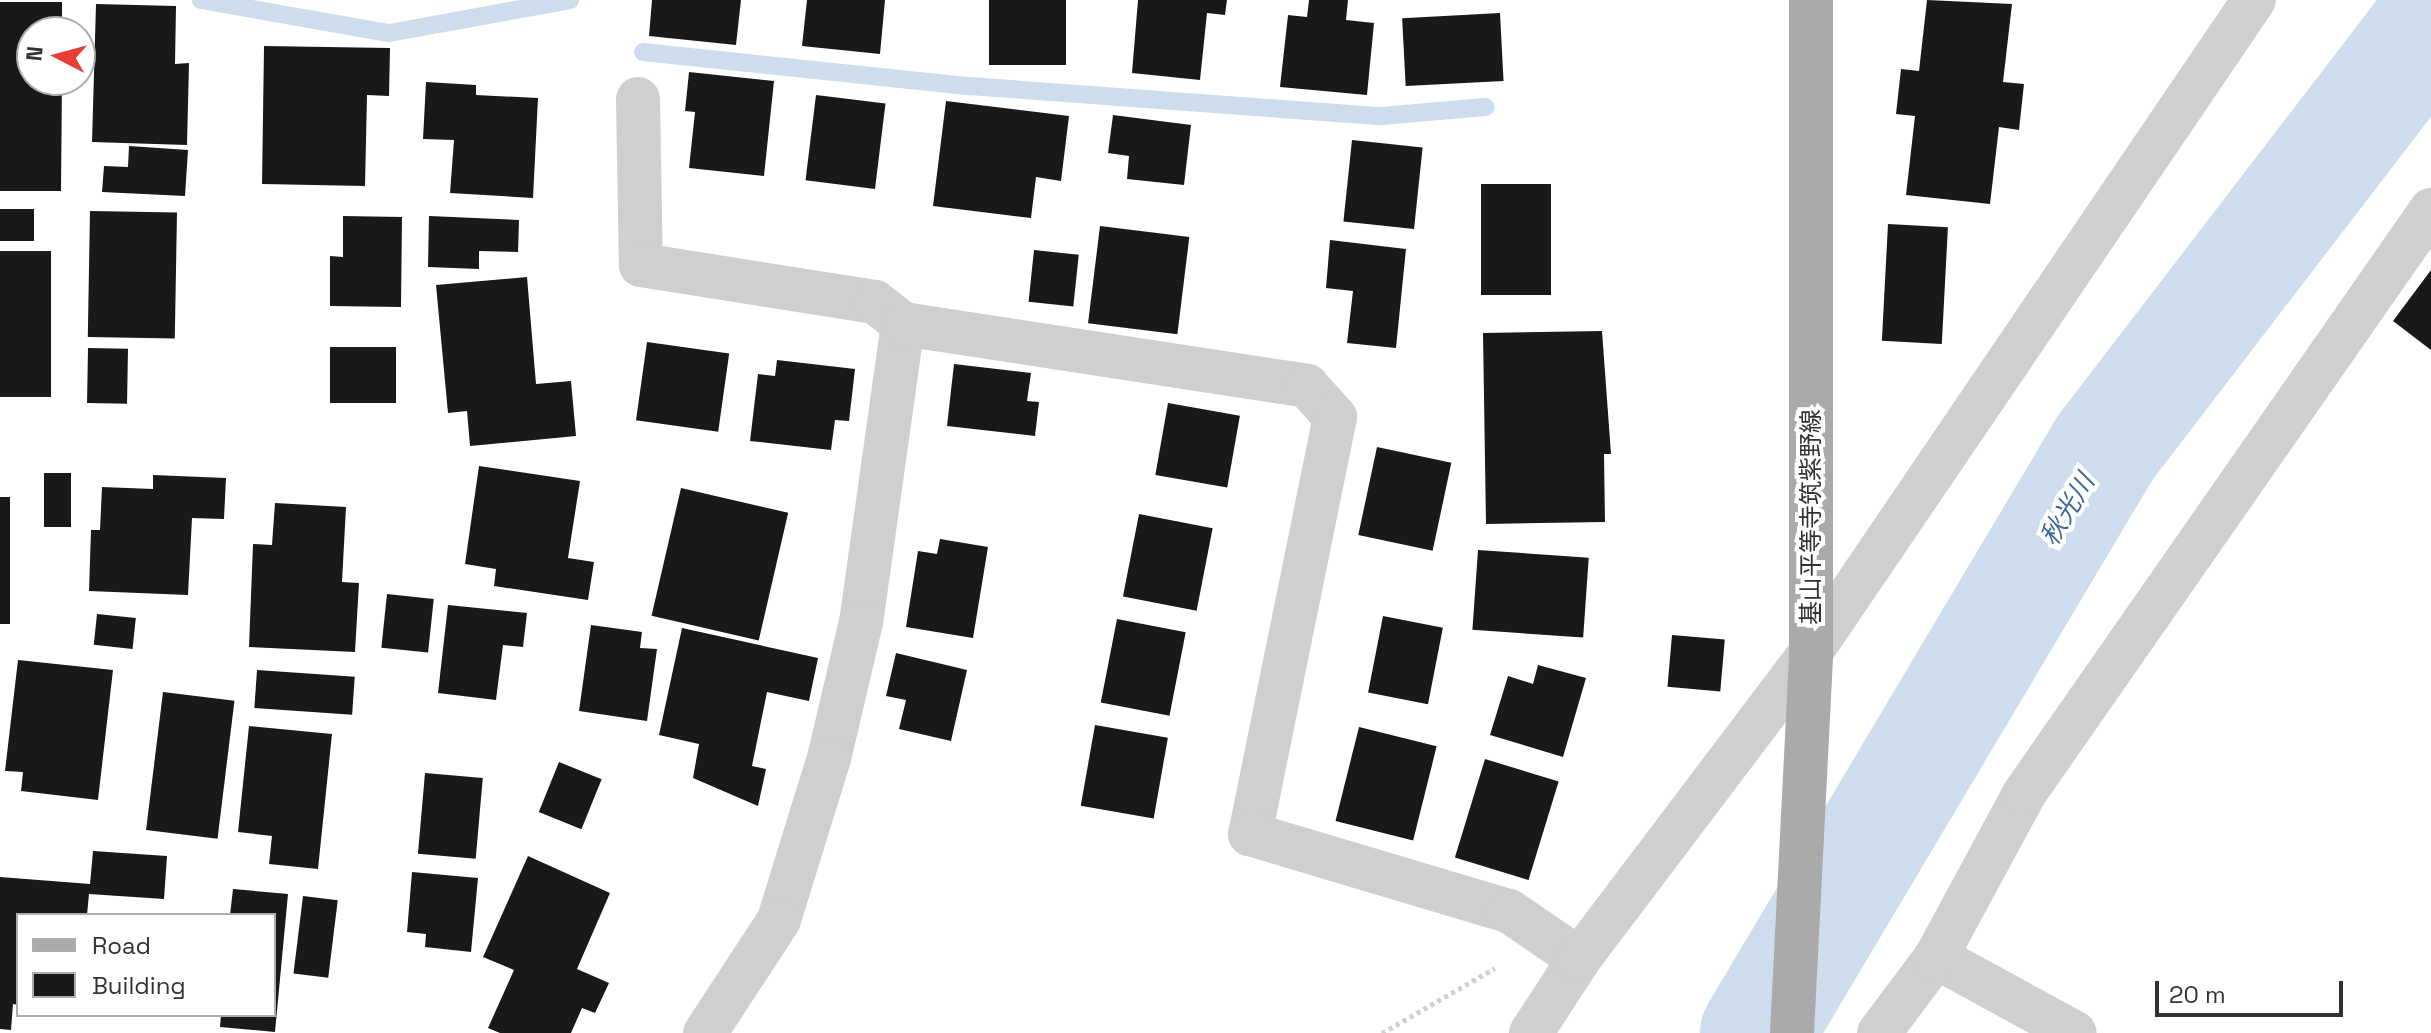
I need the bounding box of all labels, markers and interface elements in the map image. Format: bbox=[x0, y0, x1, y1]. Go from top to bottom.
north arrow bbox=[16, 16, 96, 96]
text: N bbox=[19, 45, 49, 62]
street label: 基山平等寺筑紫野線 bbox=[1797, 409, 1825, 625]
water label: 秋光川 bbox=[2035, 469, 2101, 551]
legend bbox=[16, 913, 276, 1017]
text: Road bbox=[92, 930, 151, 961]
scale bar bbox=[2159, 965, 2347, 1015]
text: Building bbox=[92, 970, 186, 1001]
text: 20 m bbox=[2169, 979, 2226, 1010]

